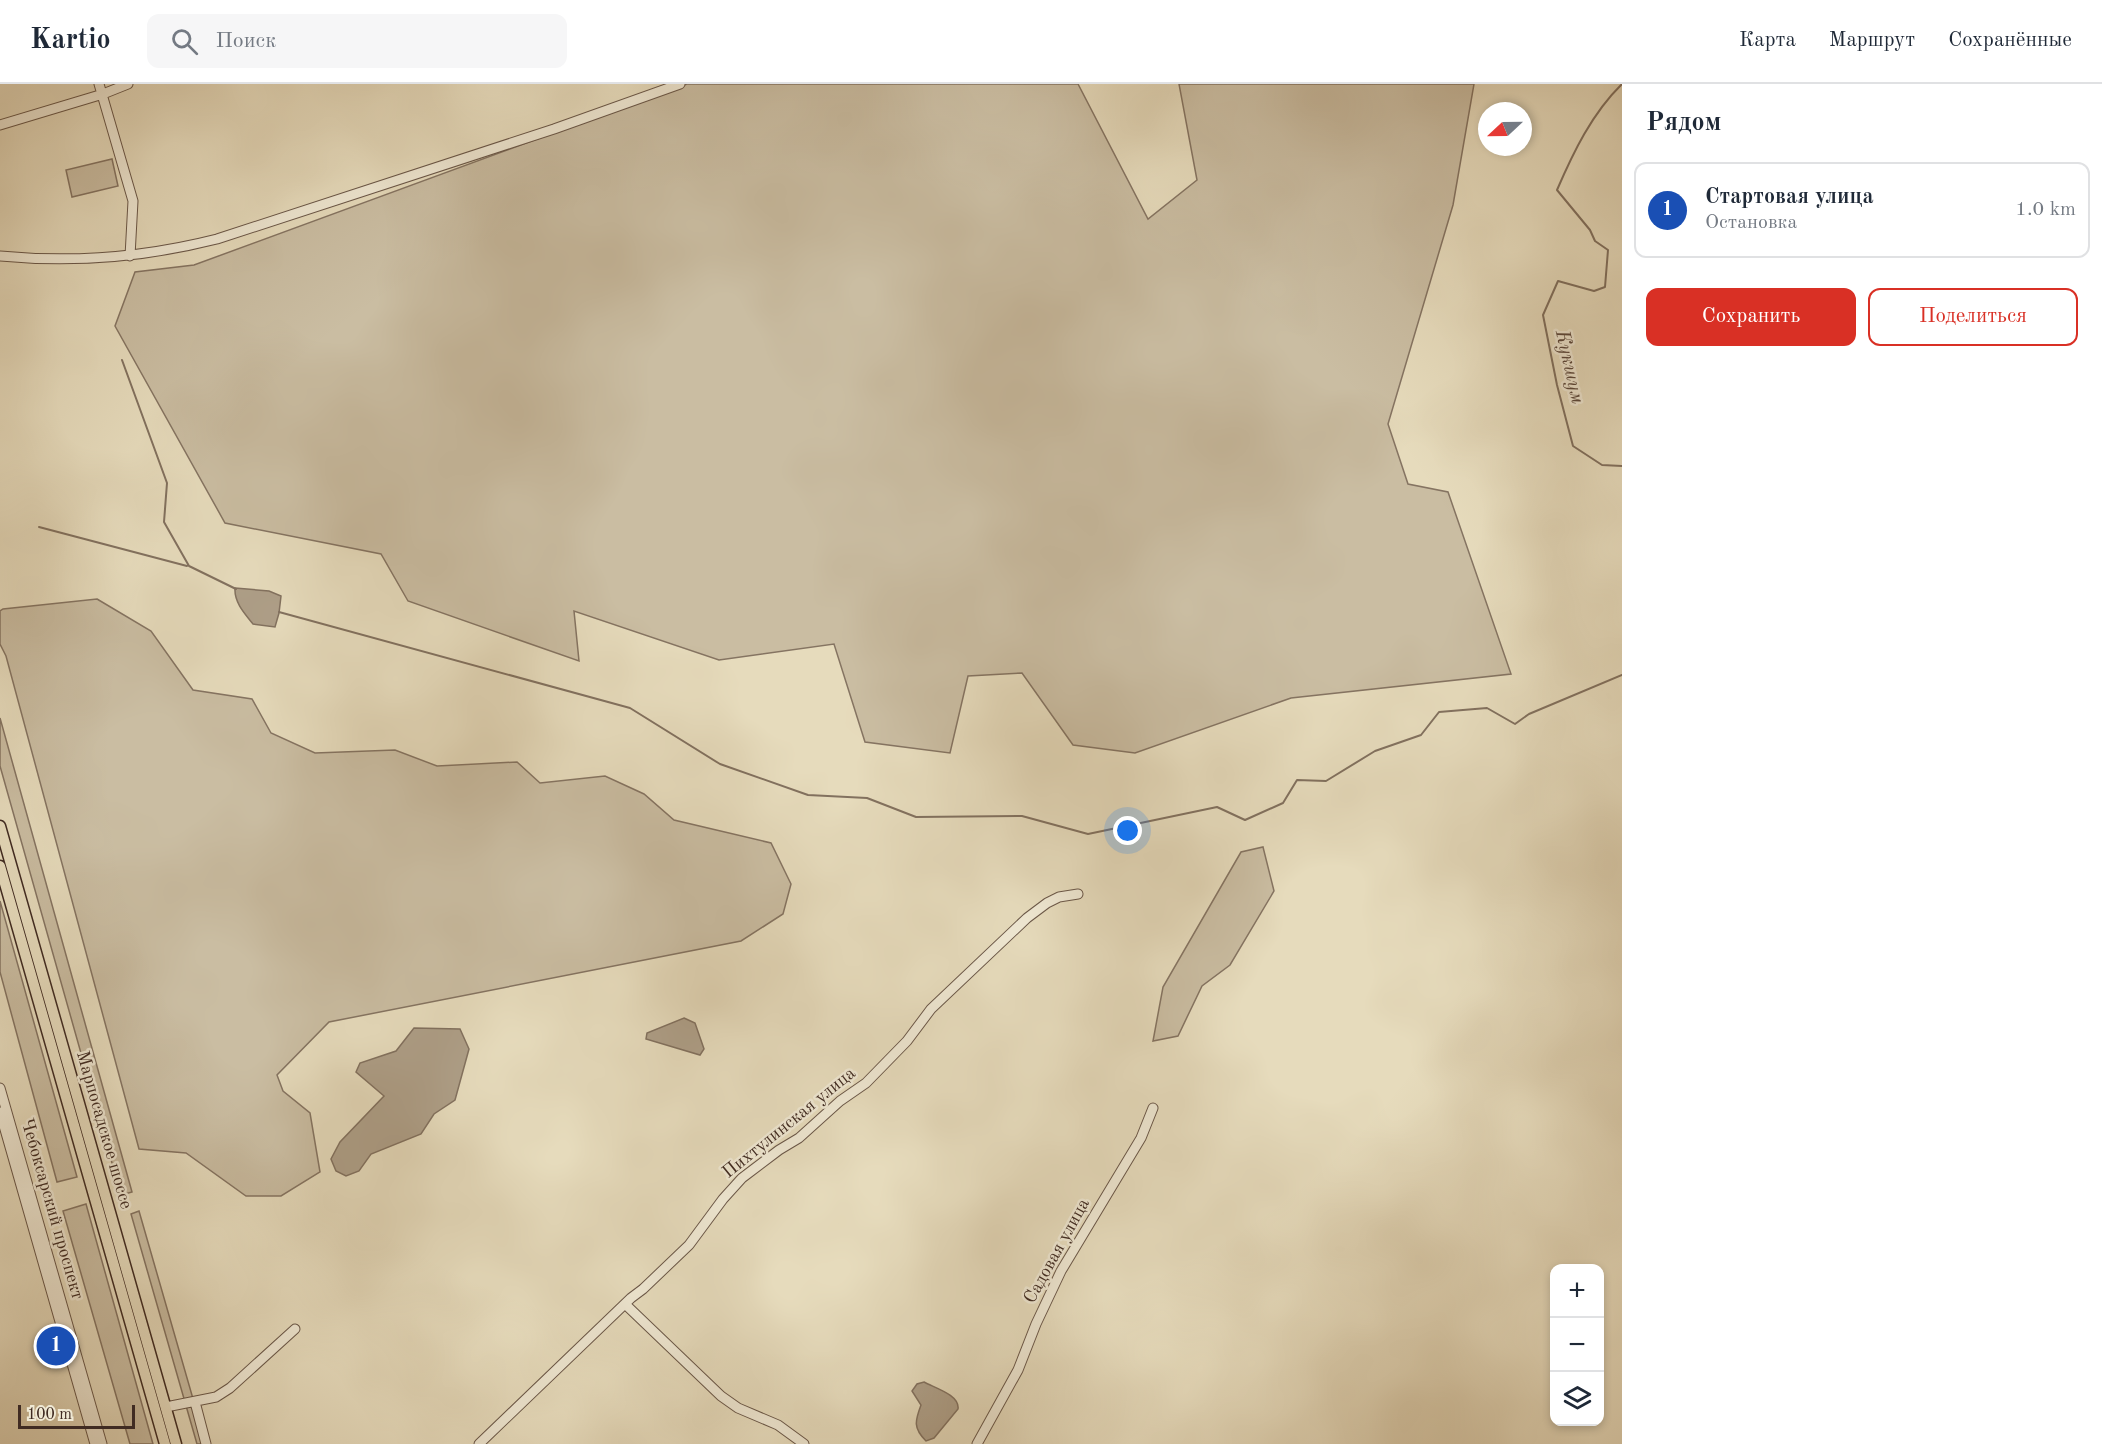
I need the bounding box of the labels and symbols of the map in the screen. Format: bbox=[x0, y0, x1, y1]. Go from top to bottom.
north arrow bbox=[1478, 102, 1532, 156]
water label: Кукшум bbox=[1551, 327, 1587, 406]
your location bbox=[1113, 816, 1142, 845]
street label: Марпосадское шоссе bbox=[73, 1049, 135, 1211]
street label: Пихтулинская улица bbox=[719, 1064, 859, 1182]
street label: Чебоксарский проспект bbox=[18, 1116, 86, 1302]
street label: Садовая улица bbox=[1021, 1196, 1093, 1306]
pin: 1 bbox=[36, 1324, 76, 1368]
scale bar bbox=[18, 1402, 135, 1430]

